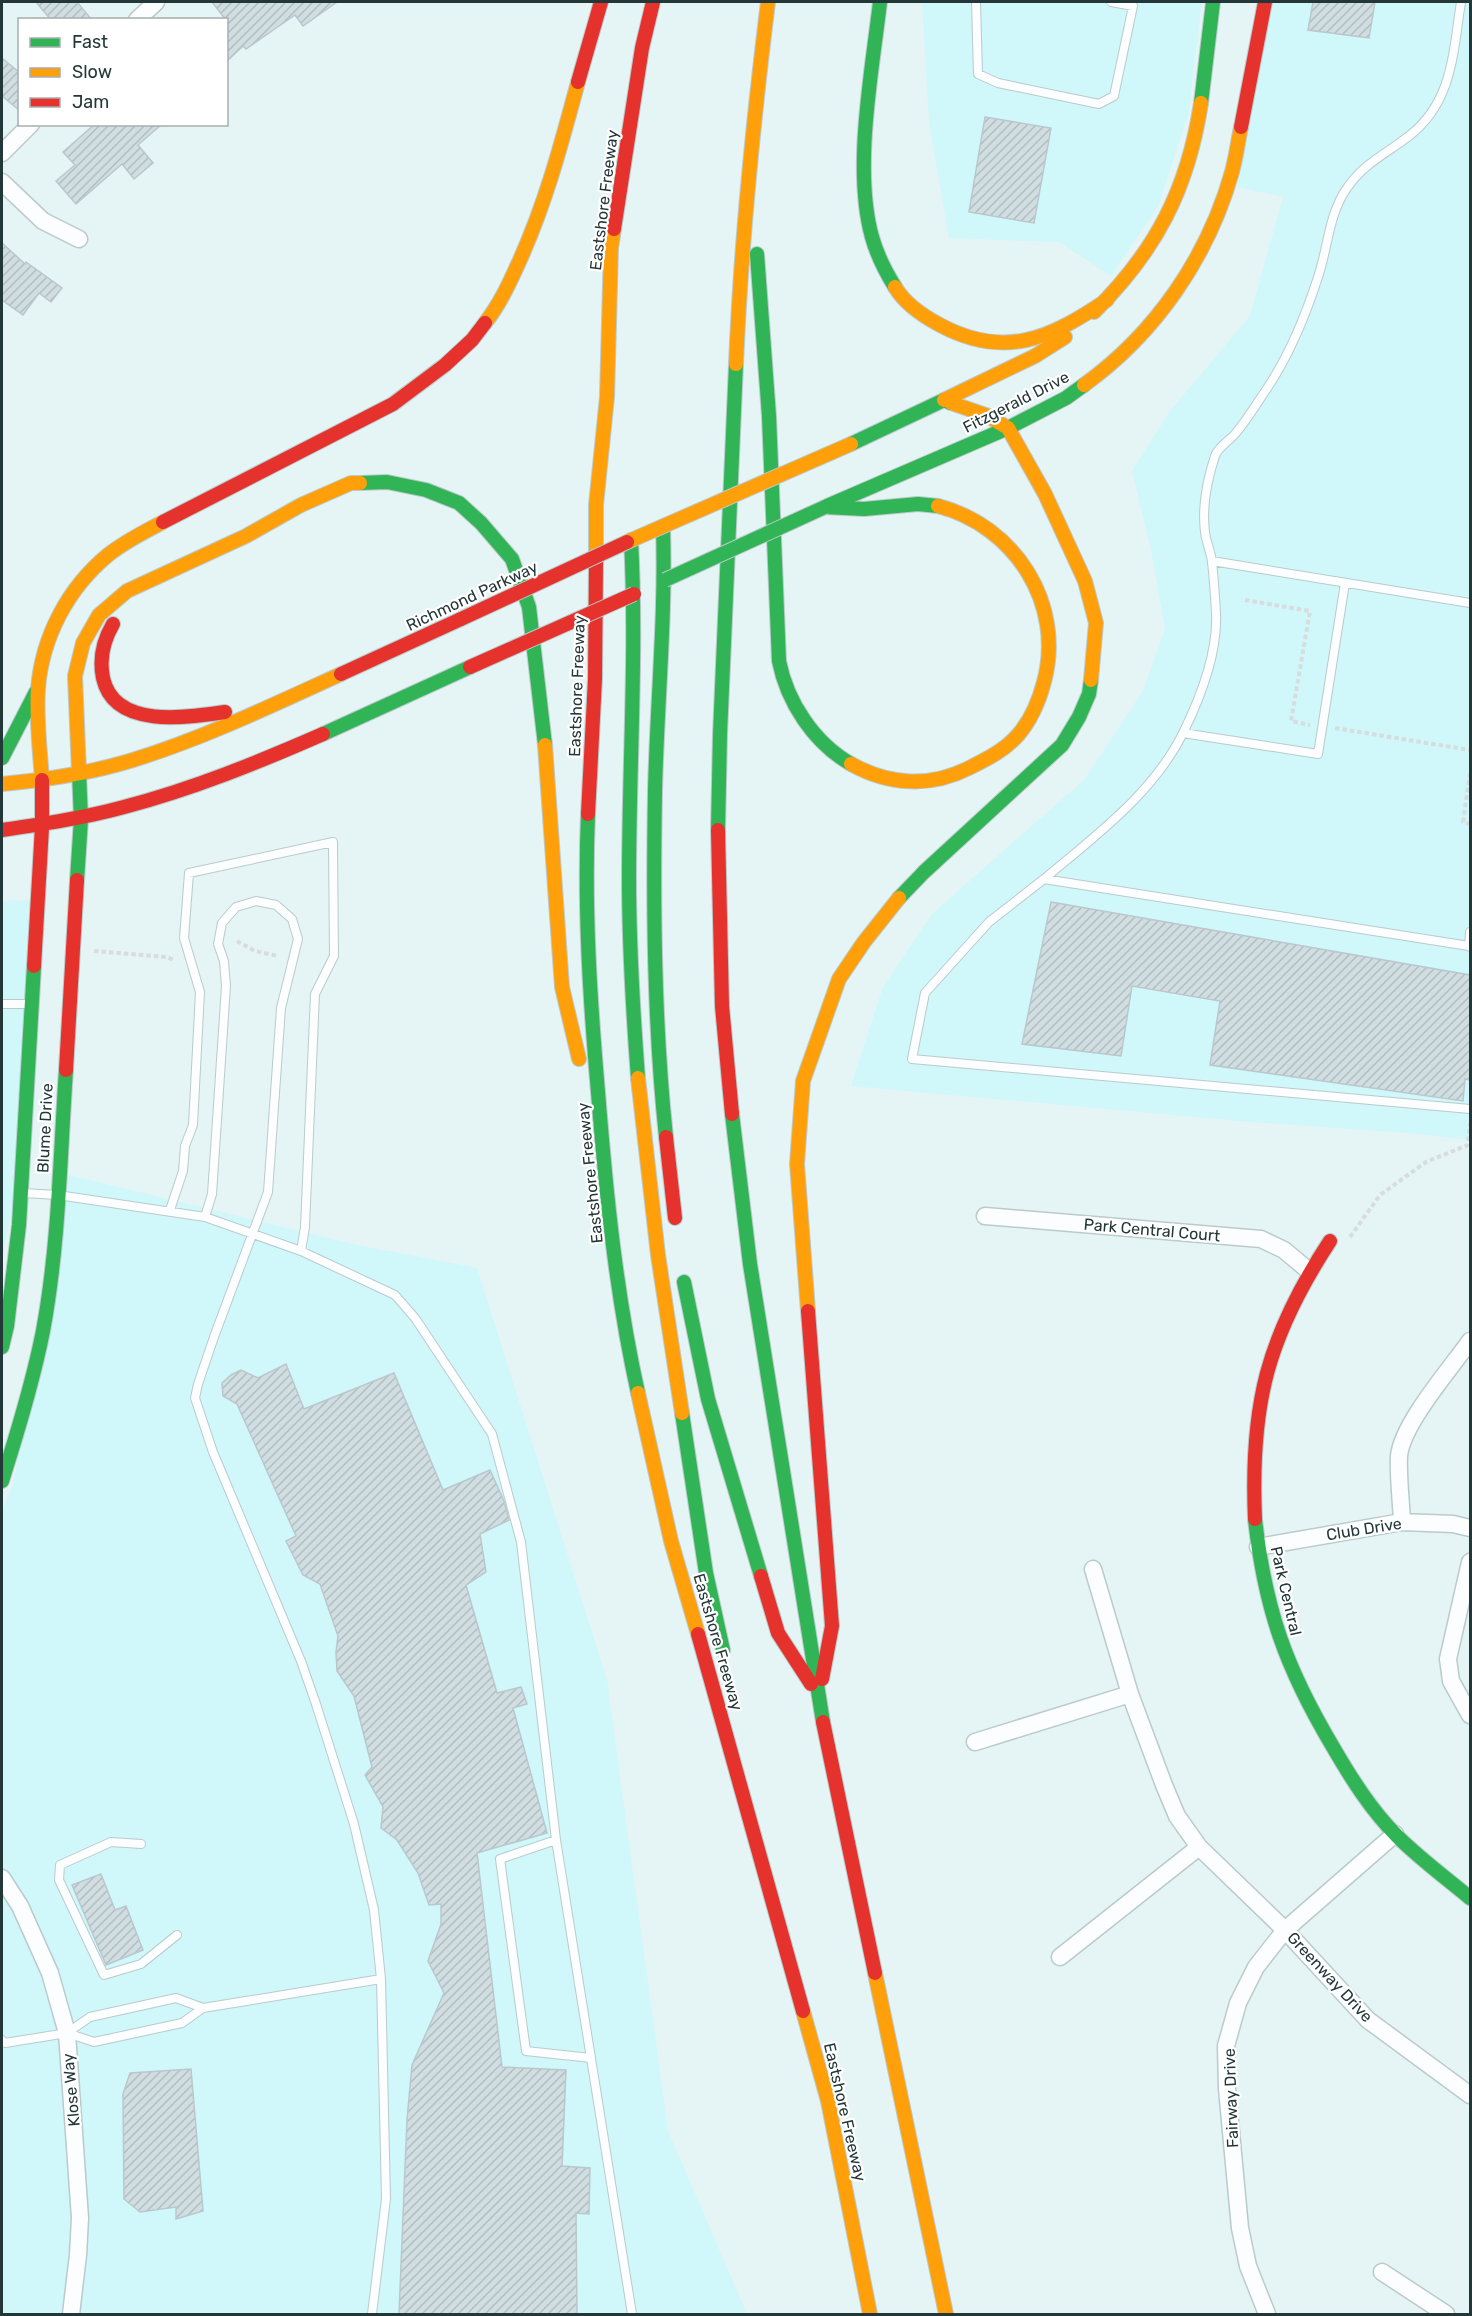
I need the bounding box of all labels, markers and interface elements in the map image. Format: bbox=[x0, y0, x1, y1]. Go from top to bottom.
legend bbox=[18, 18, 228, 126]
text: Fast bbox=[72, 31, 108, 53]
text: Slow bbox=[72, 61, 112, 83]
text: Jam bbox=[72, 91, 109, 113]
street label: Eastshore Freeway bbox=[586, 128, 622, 271]
street label: Fitzgerald Drive bbox=[960, 367, 1072, 437]
street label: Richmond Parkway bbox=[403, 557, 541, 635]
street label: Eastshore Freeway bbox=[565, 615, 589, 757]
street label: Blume Drive bbox=[33, 1083, 57, 1173]
street label: Eastshore Freeway bbox=[573, 1101, 607, 1244]
street label: Park Central Court bbox=[1083, 1215, 1221, 1245]
street label: Club Drive bbox=[1325, 1514, 1403, 1544]
street label: Park Central bbox=[1266, 1544, 1306, 1638]
street label: Eastshore Freeway bbox=[689, 1571, 747, 1713]
street label: Greenway Drive bbox=[1283, 1928, 1377, 2026]
street label: Eastshore Freeway bbox=[820, 2041, 870, 2183]
street label: Fairway Drive bbox=[1220, 2048, 1242, 2148]
street label: Klose Way bbox=[58, 2052, 84, 2127]

